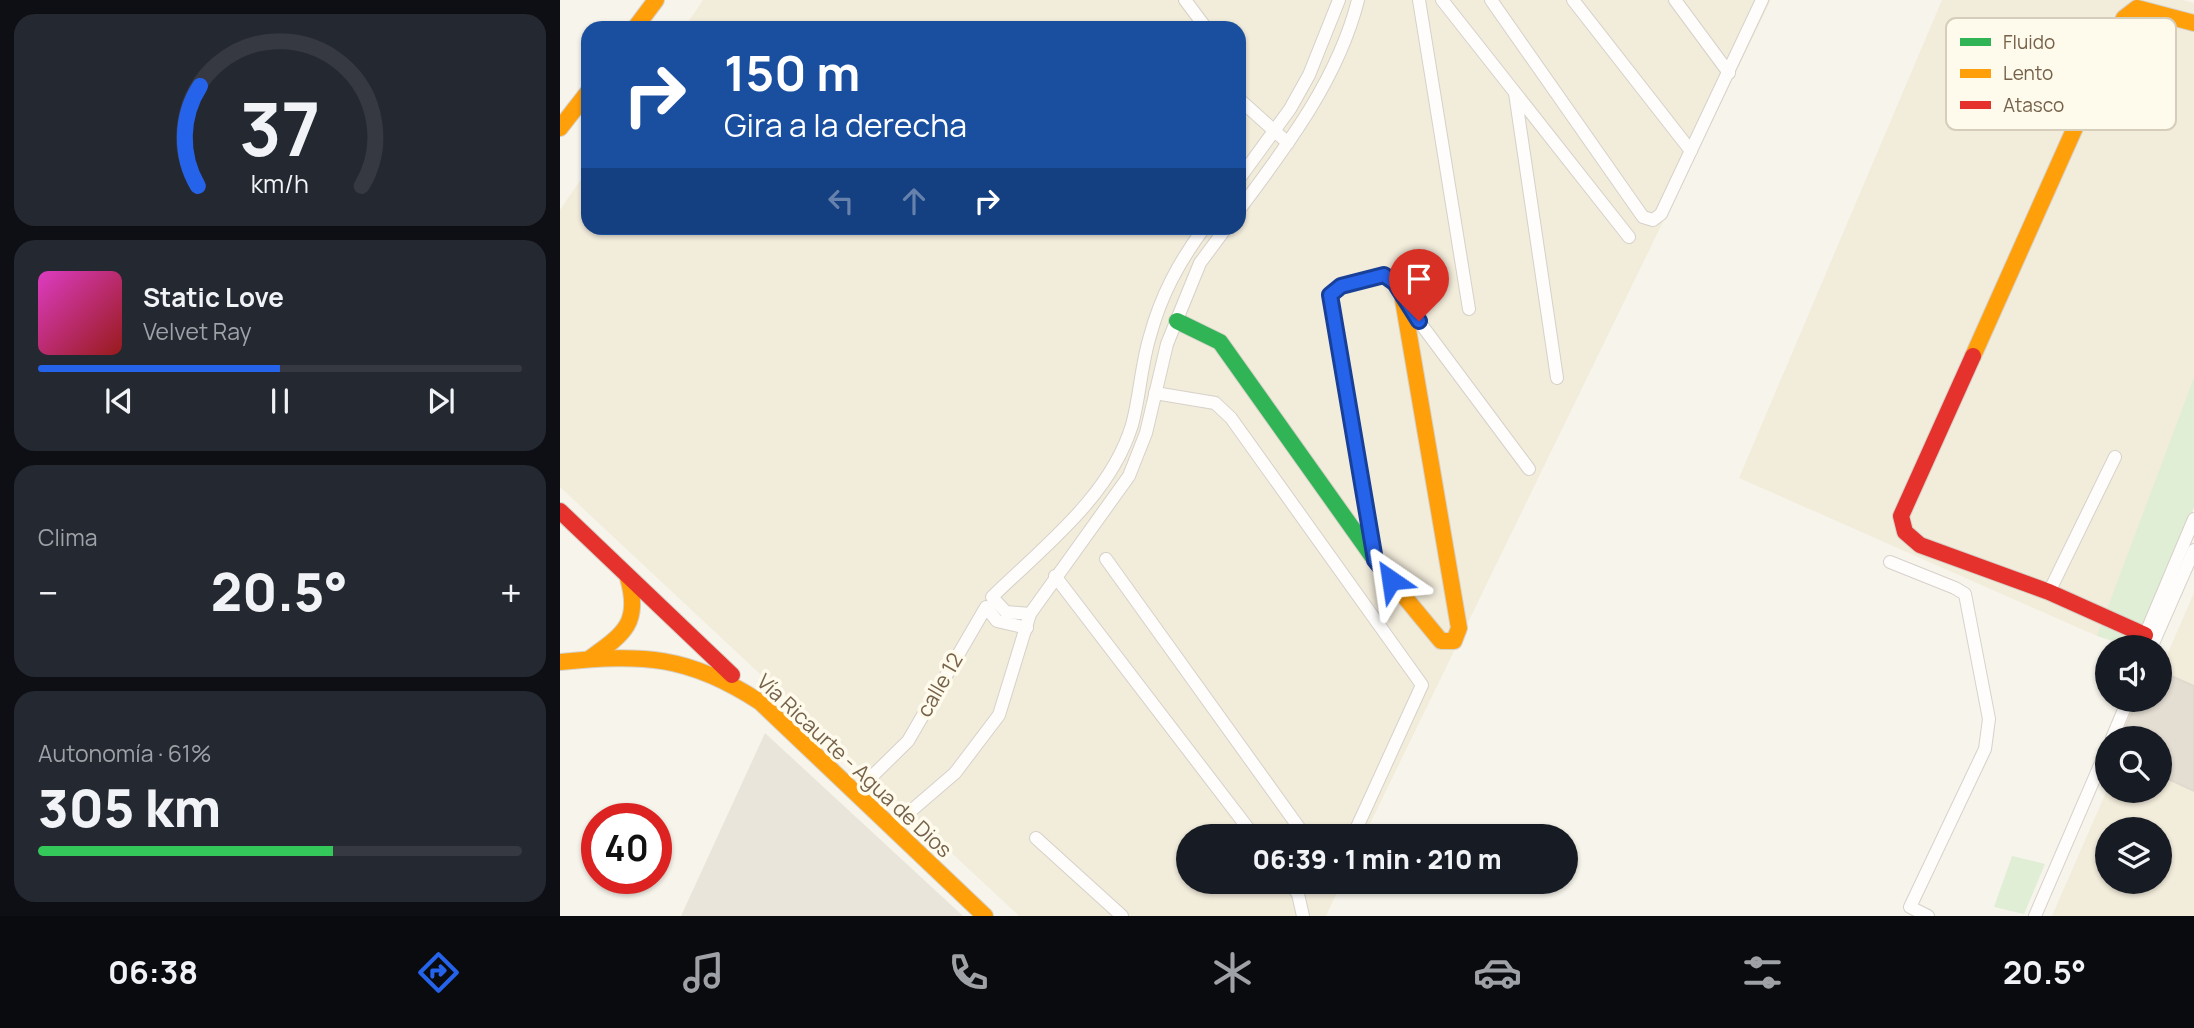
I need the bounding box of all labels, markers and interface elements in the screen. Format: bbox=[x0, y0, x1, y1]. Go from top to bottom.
legend bbox=[1946, 18, 2176, 130]
text: Fluido bbox=[2003, 29, 2055, 55]
text: 150 m bbox=[724, 39, 860, 106]
icon: right bbox=[609, 49, 700, 140]
text: Lento bbox=[2003, 60, 2053, 86]
text: 37 bbox=[239, 78, 321, 178]
text: Atasco bbox=[2003, 92, 2064, 118]
text: Gira a la derecha bbox=[724, 103, 967, 147]
text: km/h bbox=[251, 166, 309, 201]
icon: left bbox=[822, 182, 860, 220]
icon: ahead bbox=[895, 182, 933, 220]
icon: right bbox=[968, 182, 1006, 220]
pin bbox=[1389, 249, 1449, 321]
icon: arrive bbox=[1400, 260, 1438, 298]
text: Static Love bbox=[143, 279, 284, 315]
text: Velvet Ray bbox=[143, 315, 252, 347]
icon: previous bbox=[100, 382, 138, 420]
icon: pause bbox=[261, 382, 299, 420]
icon: next bbox=[422, 382, 460, 420]
text: Clima bbox=[38, 521, 97, 553]
position arrow bbox=[1354, 543, 1428, 617]
text: 20.5° bbox=[211, 556, 348, 627]
text: − bbox=[38, 566, 59, 618]
text: + bbox=[500, 566, 522, 618]
map controls bbox=[2095, 635, 2172, 894]
button: sound bbox=[2095, 635, 2172, 712]
street label: calle 12 bbox=[910, 647, 969, 722]
street label: Vía Ricaurte - Agua de Dios bbox=[751, 667, 958, 863]
button: search bbox=[2095, 726, 2172, 803]
text: Autonomía · 61% bbox=[38, 737, 211, 769]
text: 305 km bbox=[38, 772, 221, 843]
speed limit sign: 40 bbox=[581, 803, 672, 894]
button: layers bbox=[2095, 817, 2172, 894]
text: 06:39 · 1 min · 210 m bbox=[1253, 841, 1501, 877]
icon: directions bbox=[414, 948, 463, 997]
icon: music bbox=[679, 948, 728, 997]
icon: phone bbox=[944, 948, 993, 997]
icon: climate bbox=[1208, 948, 1257, 997]
icon: car bbox=[1473, 948, 1522, 997]
icon: filters bbox=[1738, 948, 1787, 997]
text: 06:38 bbox=[108, 950, 198, 994]
text: 20.5° bbox=[2003, 950, 2086, 994]

